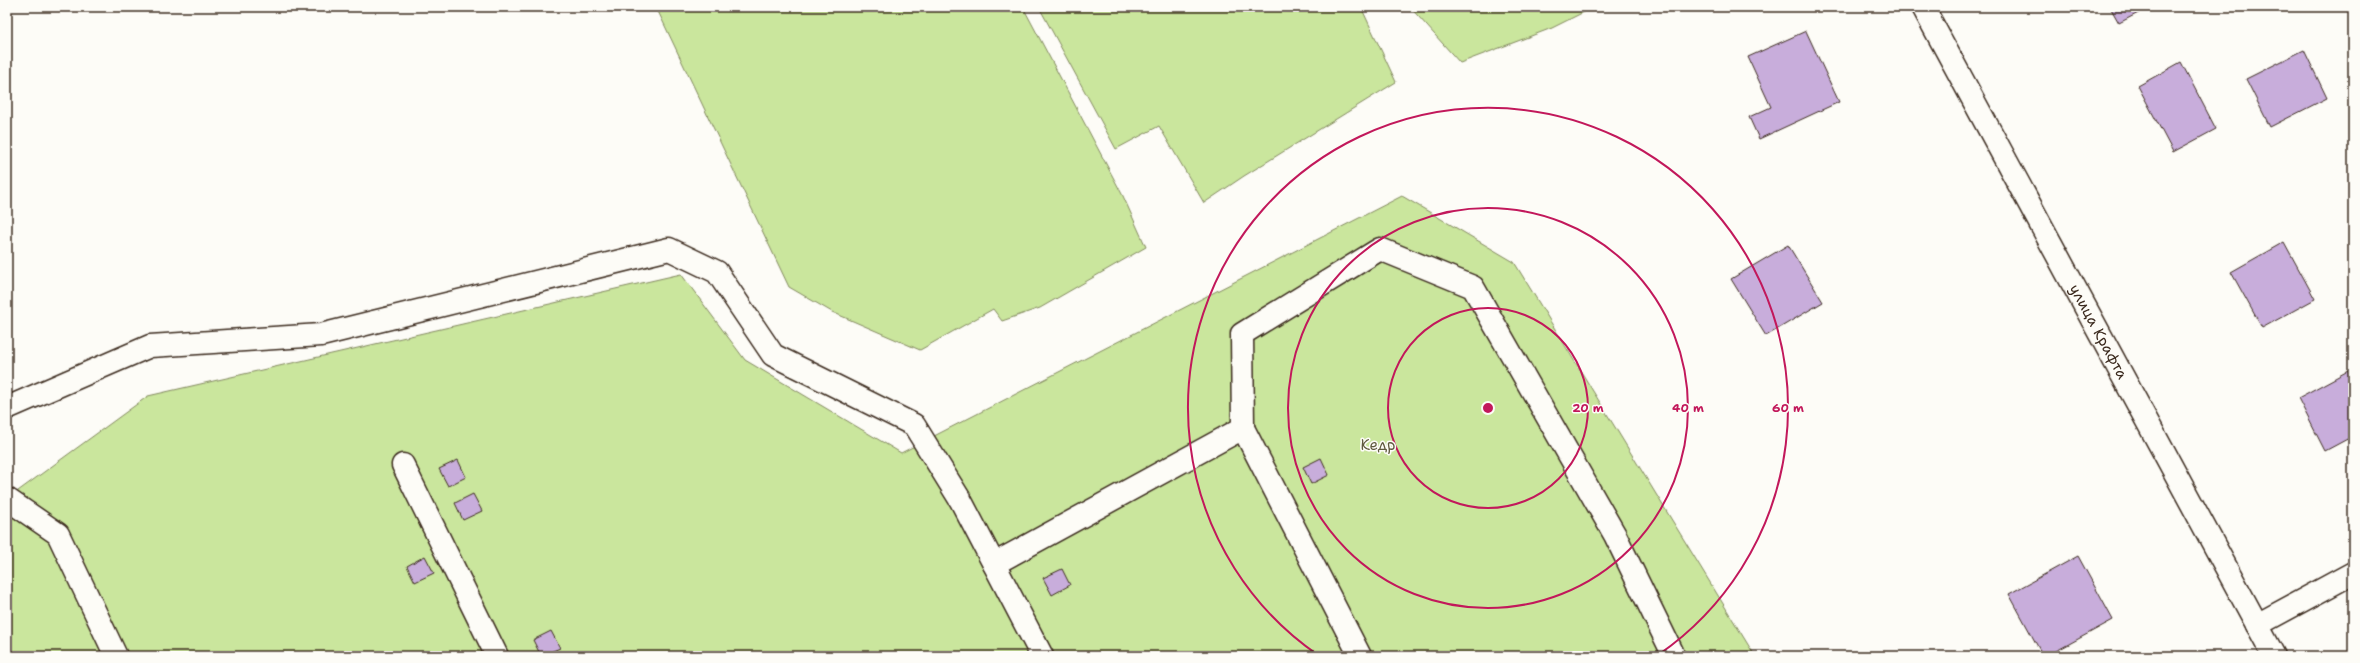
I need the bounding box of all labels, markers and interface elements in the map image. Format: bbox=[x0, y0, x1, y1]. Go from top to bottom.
street label: улица Крафта bbox=[2065, 281, 2133, 383]
text: 20 m bbox=[1572, 400, 1604, 416]
text: 40 m bbox=[1672, 400, 1704, 416]
text: 60 m bbox=[1772, 400, 1804, 416]
centre of rings bbox=[1481, 401, 1495, 415]
park label: Кедр bbox=[1360, 435, 1396, 455]

